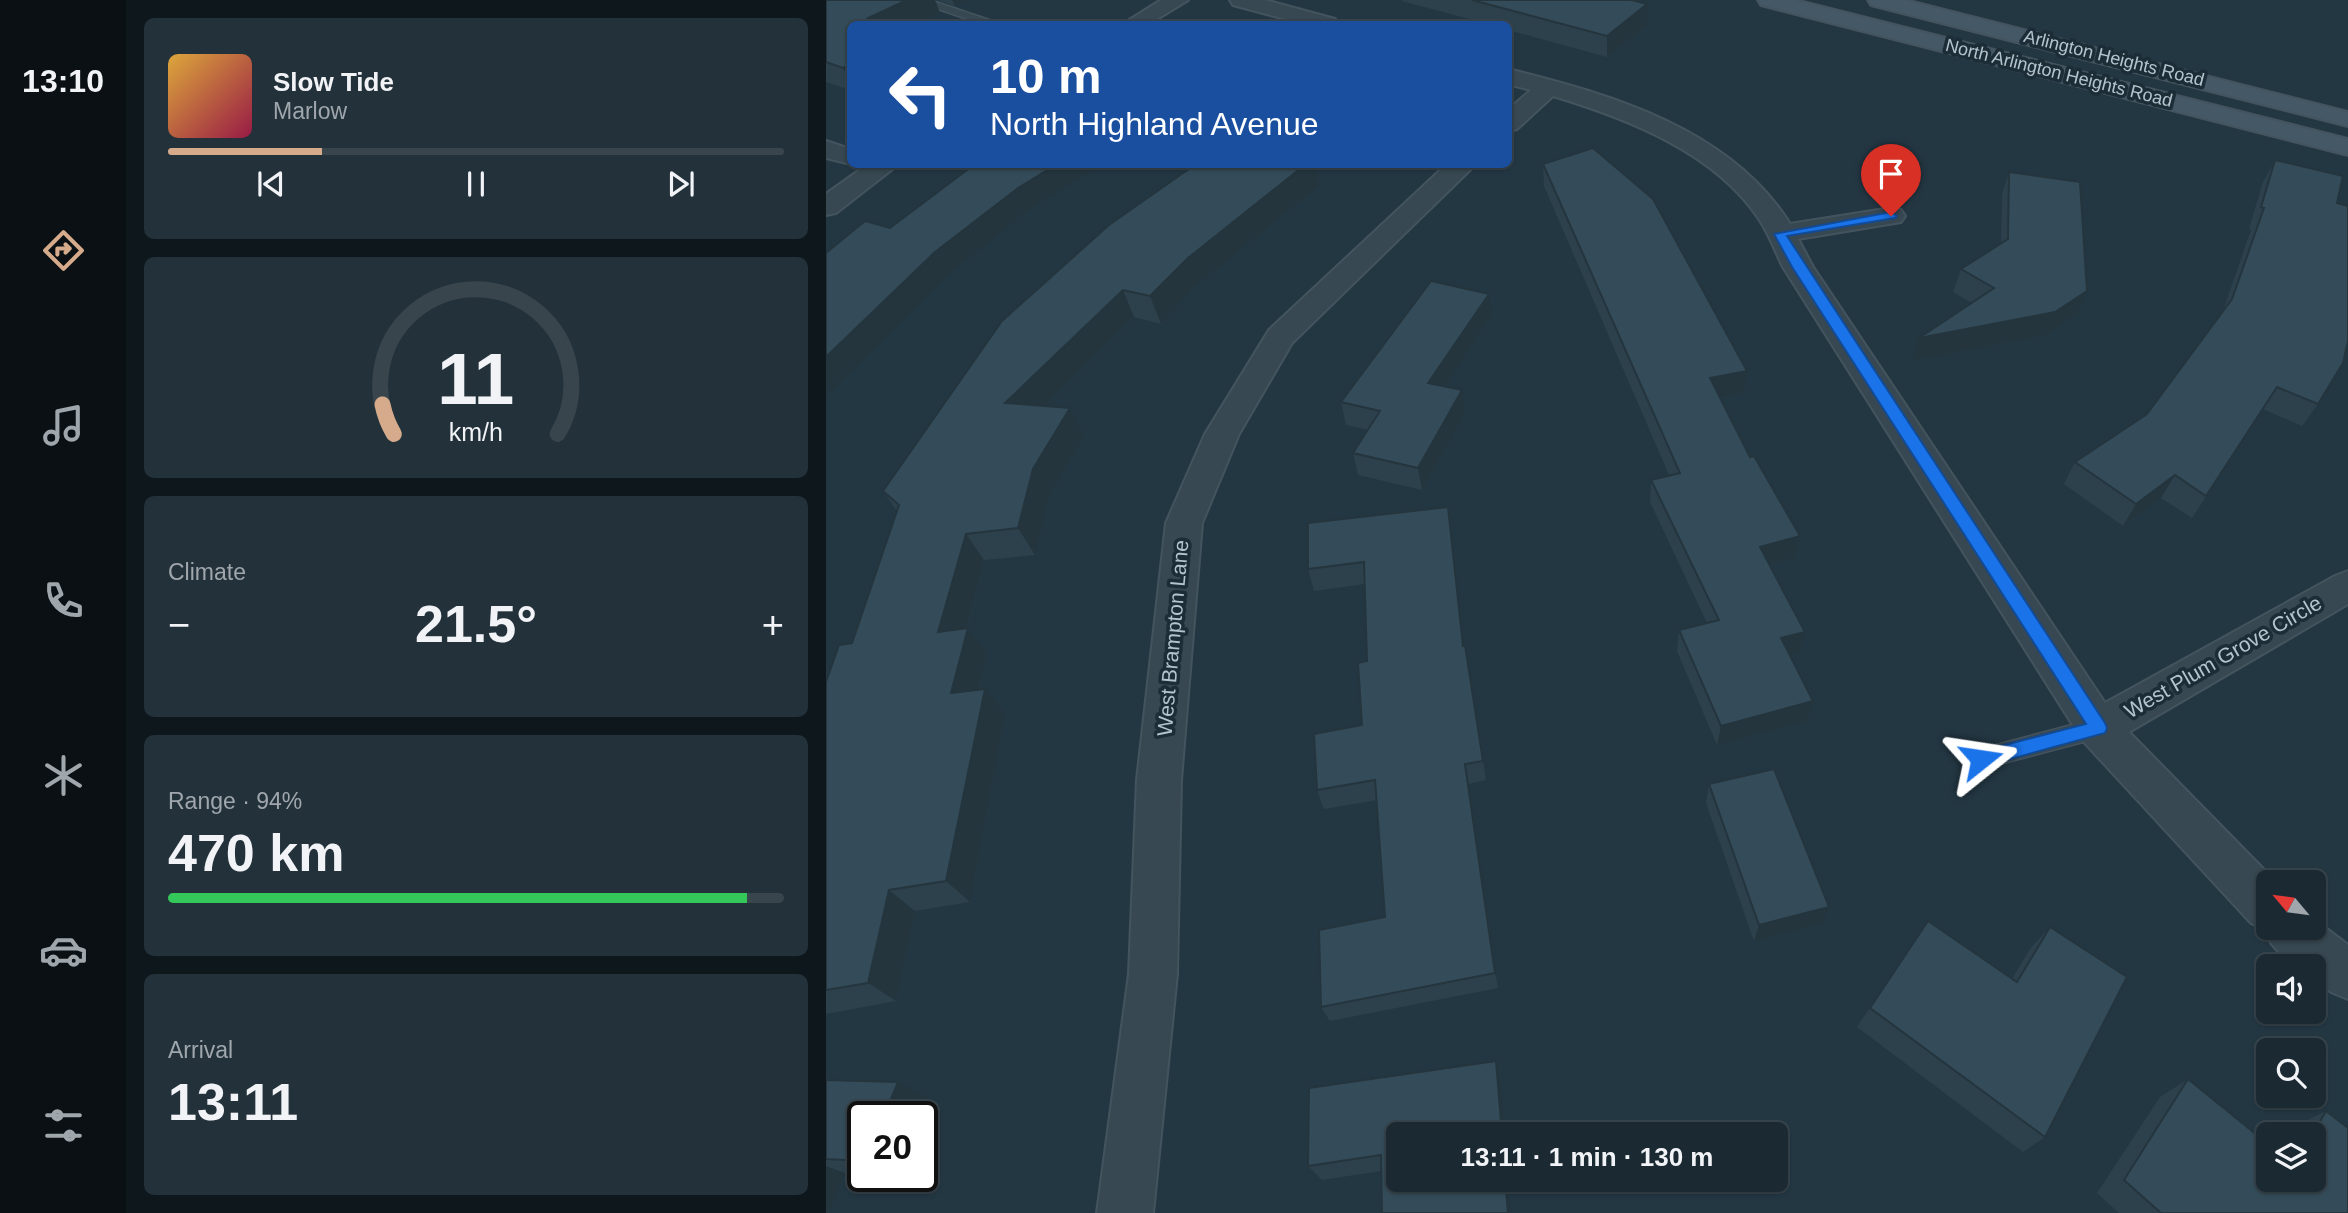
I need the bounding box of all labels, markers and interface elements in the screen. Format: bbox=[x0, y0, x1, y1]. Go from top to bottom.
street label: Arlington Heights Road bbox=[2022, 26, 2206, 90]
street label: North Arlington Heights Road bbox=[1943, 35, 2175, 111]
icon: left bbox=[875, 49, 966, 140]
text: 10 m bbox=[990, 49, 1102, 103]
text: 13:10 bbox=[22, 63, 104, 99]
text: Slow Tide bbox=[273, 67, 394, 97]
text: Marlow bbox=[273, 98, 347, 124]
text: North Highland Avenue bbox=[990, 106, 1319, 142]
pin bbox=[1861, 144, 1921, 216]
icon: arrive bbox=[1872, 155, 1910, 193]
icon: previous bbox=[252, 165, 290, 203]
icon: pause bbox=[457, 165, 495, 203]
icon: next bbox=[662, 165, 700, 203]
icon: directions bbox=[39, 226, 88, 275]
text: 11 bbox=[438, 338, 514, 419]
icon: music bbox=[39, 401, 88, 450]
text: km/h bbox=[449, 417, 503, 445]
street label: West Brampton Lane bbox=[1152, 539, 1193, 737]
text: Climate bbox=[168, 559, 246, 585]
icon: phone bbox=[39, 576, 88, 625]
street label: West Plum Grove Circle bbox=[2120, 591, 2325, 722]
text: 21.5° bbox=[415, 595, 537, 653]
text: − bbox=[168, 604, 190, 646]
text: + bbox=[762, 604, 784, 646]
position arrow bbox=[1944, 722, 2018, 796]
icon: climate bbox=[39, 751, 88, 800]
text: Range · 94% bbox=[168, 788, 302, 814]
text: 470 km bbox=[168, 824, 344, 882]
north arrow bbox=[2256, 870, 2326, 940]
map controls bbox=[2256, 870, 2326, 1192]
icon: car bbox=[39, 926, 88, 975]
button: sound bbox=[2256, 954, 2326, 1024]
text: Arrival bbox=[168, 1037, 233, 1063]
button: search bbox=[2256, 1038, 2326, 1108]
text: 13:11 bbox=[168, 1073, 298, 1131]
icon: filters bbox=[39, 1101, 88, 1150]
speed limit sign: 20 bbox=[847, 1101, 938, 1192]
button: layers bbox=[2256, 1122, 2326, 1192]
text: 13:11 · 1 min · 130 m bbox=[1461, 1142, 1713, 1172]

